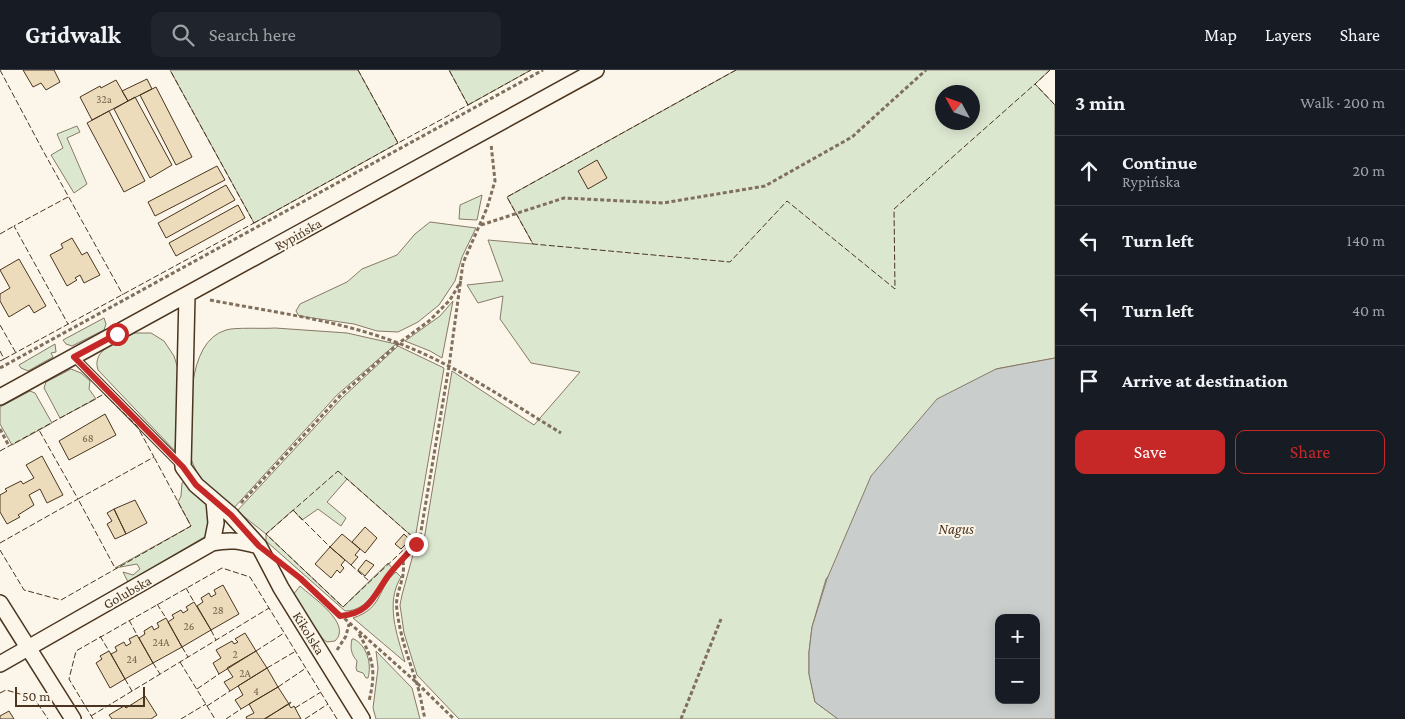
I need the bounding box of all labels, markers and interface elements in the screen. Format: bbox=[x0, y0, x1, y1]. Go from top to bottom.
search box bbox=[151, 12, 501, 57]
text: Gridwalk bbox=[25, 21, 121, 48]
icon: search bbox=[169, 21, 197, 49]
text: Search here bbox=[209, 24, 296, 45]
text: Map bbox=[1204, 25, 1237, 45]
text: Layers bbox=[1265, 25, 1312, 45]
text: Share bbox=[1340, 25, 1380, 45]
north arrow bbox=[935, 85, 980, 130]
text: 3 min bbox=[1075, 91, 1125, 115]
house number: 32a bbox=[96, 93, 112, 105]
text: Walk · 200 m bbox=[1300, 94, 1385, 111]
text: Continue bbox=[1122, 152, 1197, 173]
icon: ahead bbox=[1075, 157, 1103, 185]
text: 20 m bbox=[1352, 162, 1385, 179]
text: Rypińska bbox=[1122, 173, 1180, 190]
street label: Rypińska bbox=[272, 214, 325, 253]
icon: left bbox=[1075, 227, 1103, 255]
text: Turn left bbox=[1122, 230, 1194, 251]
text: 140 m bbox=[1347, 232, 1385, 249]
icon: left bbox=[1075, 297, 1103, 325]
text: Turn left bbox=[1122, 300, 1194, 321]
text: 40 m bbox=[1352, 302, 1385, 319]
route start bbox=[106, 323, 129, 346]
icon: arrive bbox=[1075, 367, 1103, 395]
text: Arrive at destination bbox=[1122, 370, 1288, 391]
button: Save bbox=[1075, 430, 1225, 474]
button: Share bbox=[1235, 430, 1385, 474]
house number: 68 bbox=[82, 432, 94, 444]
water label: Nagus bbox=[938, 521, 974, 538]
route end bbox=[405, 533, 428, 556]
street label: Golubska bbox=[100, 572, 154, 612]
house number: 28 bbox=[212, 604, 224, 616]
street label: Kikolska bbox=[290, 609, 329, 658]
map controls bbox=[995, 614, 1040, 704]
button: + bbox=[995, 614, 1040, 659]
house number: 26 bbox=[184, 620, 194, 632]
house number: 24A bbox=[152, 636, 170, 648]
house number: 2 bbox=[232, 648, 238, 660]
house number: 24 bbox=[127, 653, 138, 665]
button: − bbox=[995, 659, 1040, 704]
house number: 2A bbox=[239, 667, 251, 679]
scale bar bbox=[15, 684, 145, 707]
house number: 4 bbox=[253, 685, 259, 697]
text: 50 m bbox=[22, 688, 50, 704]

